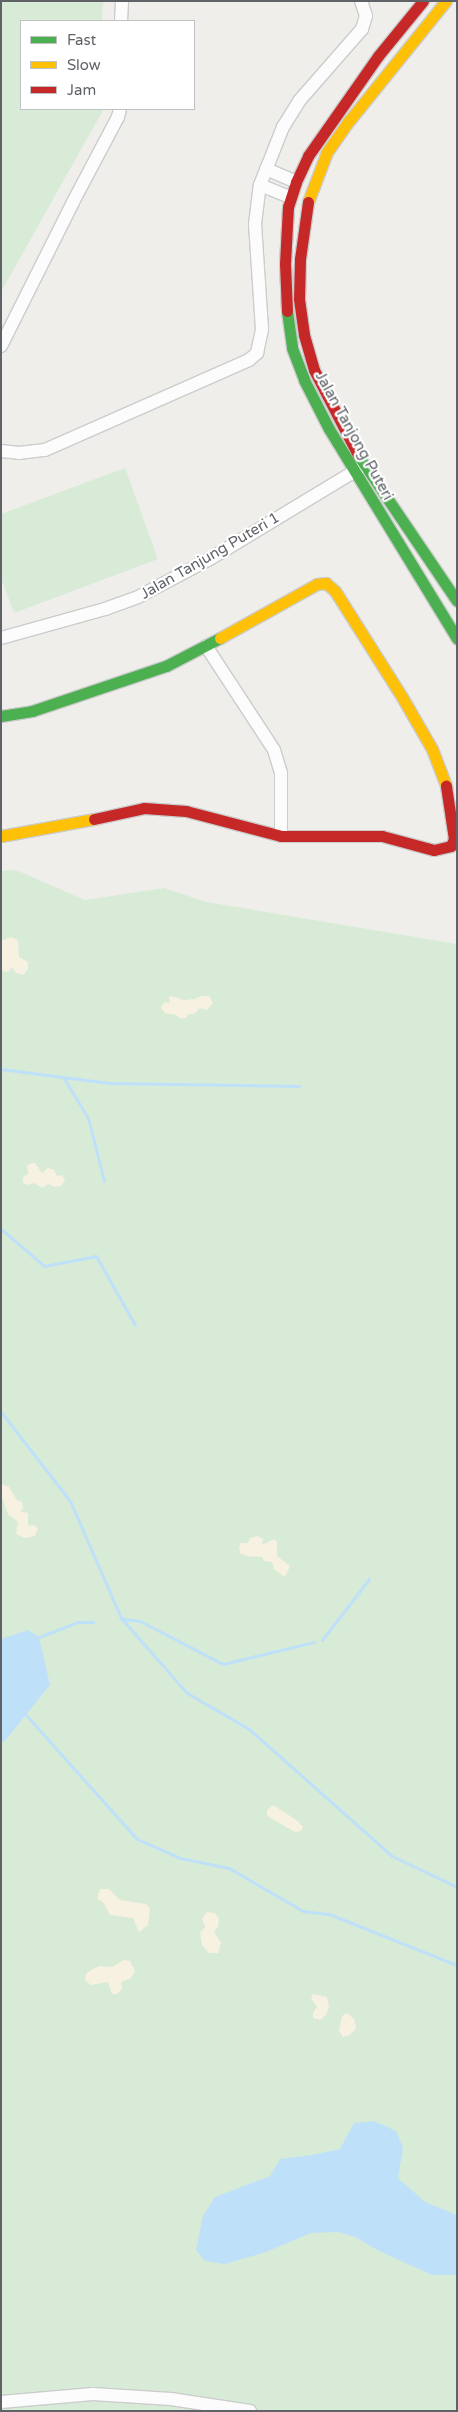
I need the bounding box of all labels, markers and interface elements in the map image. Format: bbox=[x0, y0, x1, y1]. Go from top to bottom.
legend bbox=[20, 20, 195, 110]
text: Fast bbox=[67, 31, 96, 49]
text: Slow bbox=[67, 56, 101, 74]
text: Jam bbox=[67, 81, 96, 99]
street label: Jalan Tanjong Puteri bbox=[311, 369, 397, 503]
street label: Jalan Tanjung Puteri 1 bbox=[137, 509, 283, 603]

